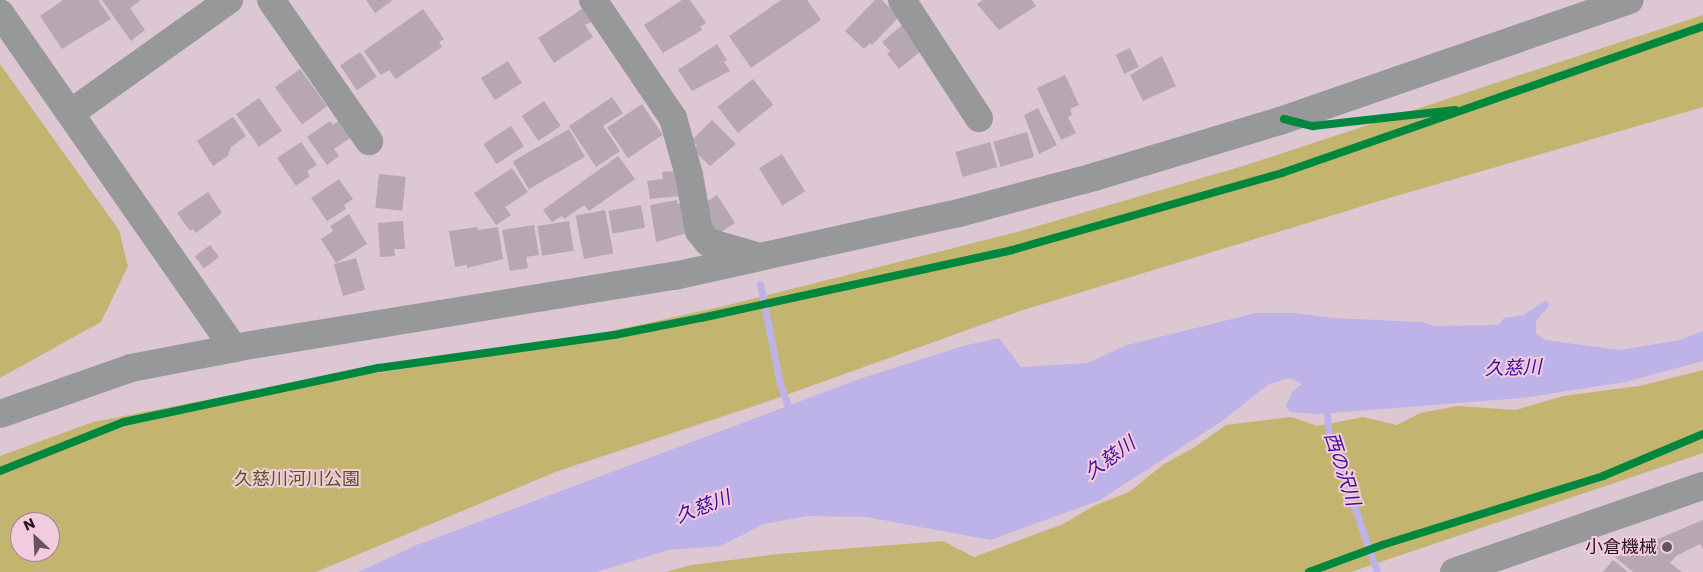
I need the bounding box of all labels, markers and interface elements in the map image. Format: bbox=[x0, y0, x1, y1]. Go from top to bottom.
water label: 久慈川 bbox=[1484, 356, 1542, 380]
water label: 西の沢川 bbox=[1319, 429, 1365, 509]
water label: 久慈川 bbox=[1080, 432, 1140, 484]
park label: 久慈川河川公園 bbox=[234, 468, 360, 490]
water label: 久慈川 bbox=[672, 486, 734, 528]
north arrow bbox=[10, 512, 60, 562]
text: N bbox=[20, 513, 38, 536]
place label: 小倉機械 bbox=[1585, 536, 1657, 558]
marker: 小倉機械 bbox=[1661, 541, 1673, 553]

